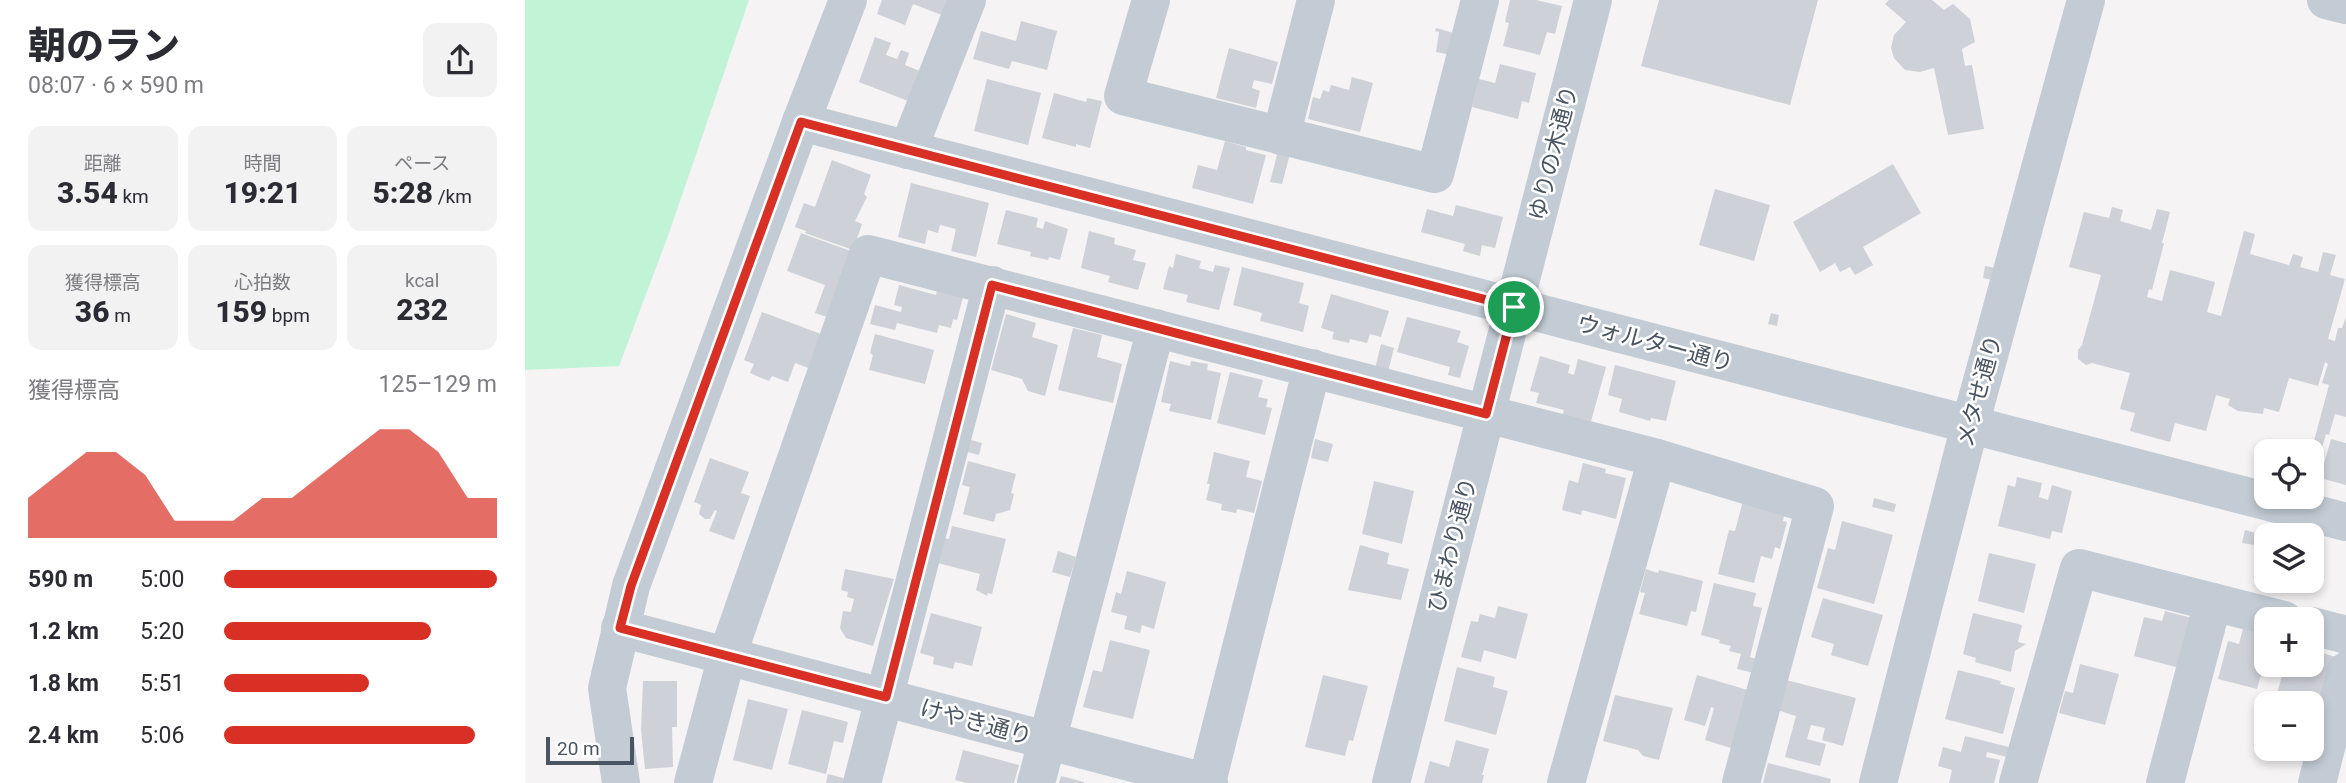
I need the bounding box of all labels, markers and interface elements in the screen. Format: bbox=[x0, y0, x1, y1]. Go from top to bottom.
button: share bbox=[423, 23, 497, 97]
text: 朝のラン bbox=[28, 24, 180, 68]
text: 08:07 · 6 × 590 m bbox=[28, 72, 204, 99]
street label: ゆりの木通り bbox=[1524, 83, 1583, 223]
text: 距離 bbox=[84, 152, 122, 175]
text: 時間 bbox=[243, 152, 282, 175]
text: ペース bbox=[394, 152, 450, 175]
text: 3.54 bbox=[57, 175, 118, 210]
text: 19:21 bbox=[224, 175, 301, 210]
text: 5:28 bbox=[372, 175, 433, 210]
text: km bbox=[118, 185, 149, 208]
text: /km bbox=[433, 185, 472, 208]
text: kcal bbox=[405, 269, 439, 292]
text: 獲得標高 bbox=[65, 271, 141, 294]
text: 心拍数 bbox=[234, 271, 291, 294]
pin bbox=[1484, 277, 1544, 337]
icon: arrive bbox=[1495, 288, 1533, 326]
text: 232 bbox=[396, 292, 448, 327]
text: 36 bbox=[75, 294, 109, 329]
text: 159 bbox=[215, 294, 267, 329]
text: m bbox=[109, 304, 131, 327]
text: bpm bbox=[267, 304, 310, 327]
street label: ウォルター通り bbox=[1574, 310, 1736, 377]
street label: メタせ通り bbox=[1952, 332, 2007, 450]
text: 125–129 m bbox=[378, 371, 497, 398]
text: 獲得標高 bbox=[28, 377, 120, 404]
map controls bbox=[2254, 439, 2324, 761]
button: locate bbox=[2254, 439, 2324, 509]
street label: ひまわり通り bbox=[1423, 475, 1482, 615]
button: layers bbox=[2254, 523, 2324, 593]
text: 590 m bbox=[28, 566, 93, 593]
text: 5:00 bbox=[140, 566, 184, 593]
button: + bbox=[2254, 607, 2324, 677]
text: 1.2 km bbox=[28, 618, 99, 645]
text: 5:20 bbox=[140, 618, 184, 645]
text: 1.8 km bbox=[28, 670, 99, 697]
text: 5:51 bbox=[140, 670, 184, 697]
button: − bbox=[2254, 691, 2324, 761]
street label: けやき通り bbox=[917, 695, 1035, 750]
text: 2.4 km bbox=[28, 722, 99, 749]
text: 5:06 bbox=[140, 722, 184, 749]
scale bar bbox=[546, 734, 633, 766]
text: 20 m bbox=[557, 737, 600, 760]

